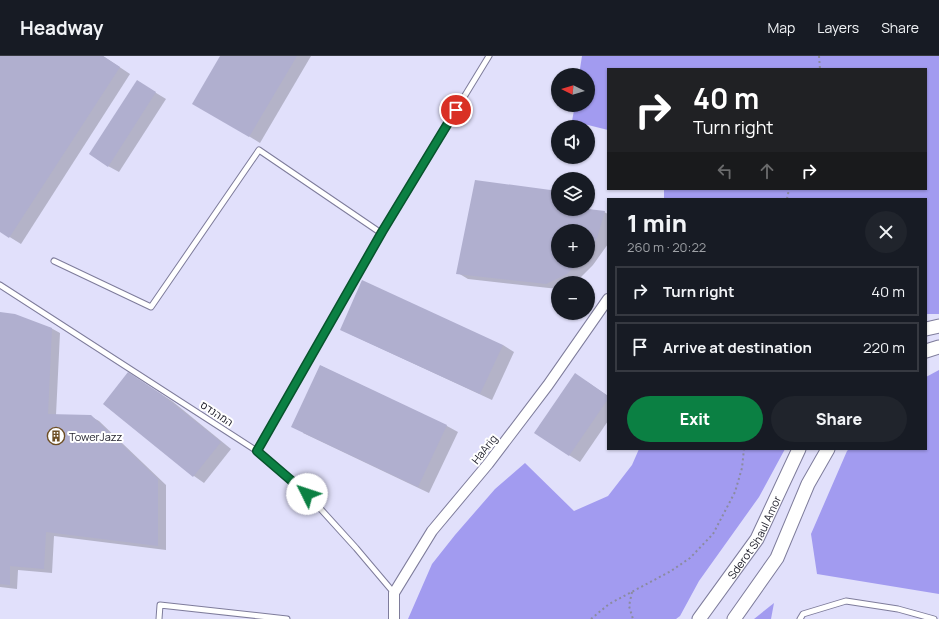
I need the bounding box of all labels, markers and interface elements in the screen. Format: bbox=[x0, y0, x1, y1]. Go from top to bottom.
text: Headway bbox=[20, 15, 103, 41]
text: Map bbox=[767, 18, 795, 37]
text: Layers bbox=[817, 18, 859, 37]
text: Share bbox=[881, 18, 919, 37]
north arrow bbox=[551, 68, 595, 112]
map controls bbox=[551, 68, 595, 320]
text: 40 m bbox=[693, 79, 759, 117]
icon: right bbox=[627, 84, 679, 136]
pin bbox=[439, 93, 473, 127]
icon: arrive bbox=[445, 99, 467, 121]
text: Turn right bbox=[693, 115, 774, 139]
button: sound bbox=[551, 120, 595, 164]
icon: left bbox=[714, 160, 736, 182]
icon: ahead bbox=[756, 160, 778, 182]
icon: right bbox=[798, 160, 820, 182]
button: layers bbox=[551, 172, 595, 216]
text: 1 min bbox=[627, 206, 687, 239]
button: close bbox=[865, 211, 907, 253]
button: + bbox=[551, 224, 595, 268]
text: 260 m · 20:22 bbox=[627, 238, 706, 256]
button: − bbox=[551, 276, 595, 320]
icon: right bbox=[629, 280, 651, 302]
text: Turn right bbox=[663, 281, 734, 302]
text: 40 m bbox=[871, 281, 905, 302]
icon: arrive bbox=[629, 336, 651, 358]
text: Arrive at destination bbox=[663, 337, 812, 358]
text: 220 m bbox=[863, 337, 905, 358]
button: Exit bbox=[627, 396, 763, 442]
button: Share bbox=[771, 396, 907, 442]
street label: המהנדס bbox=[198, 397, 236, 429]
building icon: TowerJazz bbox=[46, 426, 66, 446]
place label: TowerJazz bbox=[69, 429, 123, 444]
street label: HaArig bbox=[468, 431, 500, 467]
position arrow bbox=[286, 473, 328, 515]
street label: Sderot Shaul Amor bbox=[723, 493, 784, 581]

